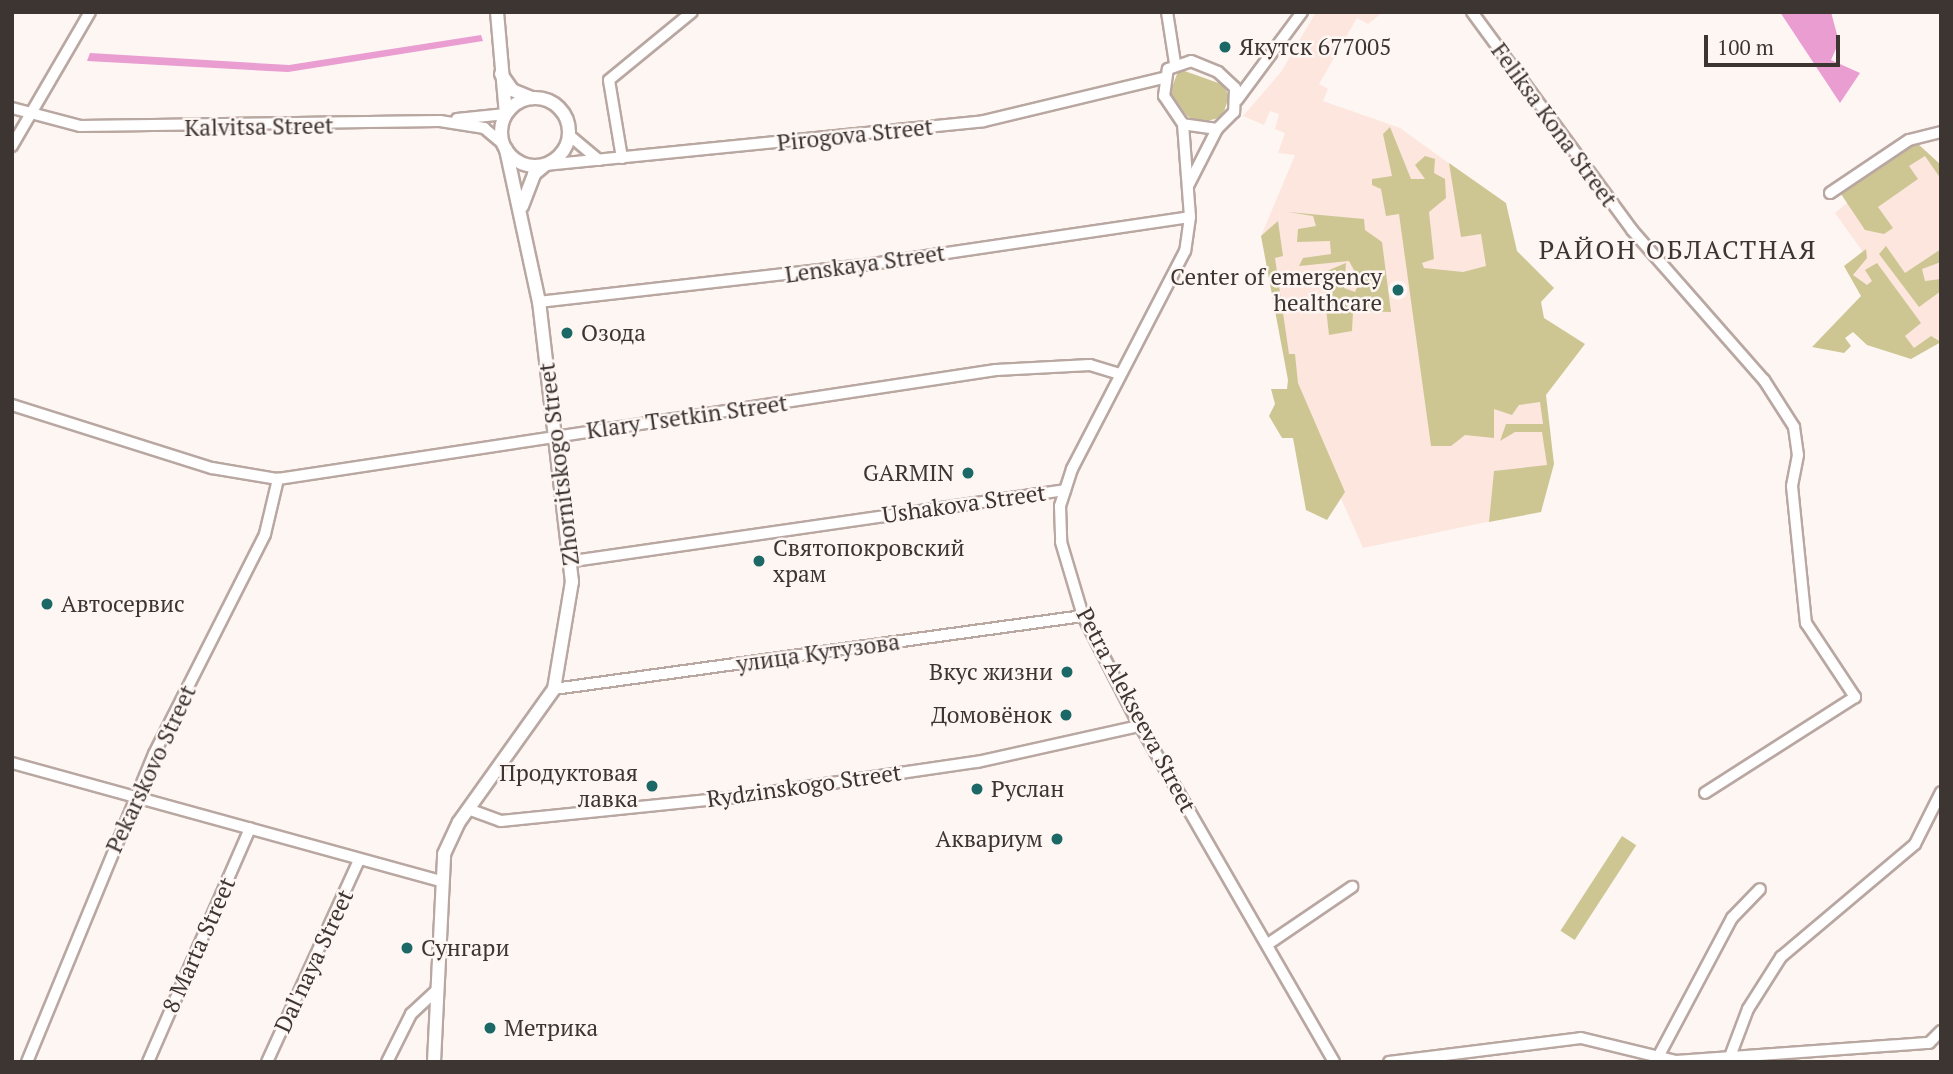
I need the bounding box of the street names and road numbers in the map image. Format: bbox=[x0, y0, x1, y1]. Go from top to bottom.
street label: Feliksa Kona Street bbox=[1485, 38, 1623, 212]
street label: Kalvitsa Street bbox=[184, 112, 334, 142]
street label: Pirogova Street bbox=[776, 113, 934, 157]
street label: Lenskaya Street bbox=[783, 239, 947, 289]
street label: Zhornitskogo Street bbox=[533, 361, 585, 567]
street label: Klary Tsetkin Street bbox=[585, 389, 789, 445]
street label: Ushakova Street bbox=[881, 479, 1047, 529]
street label: Petra Alekseeva Street bbox=[1070, 603, 1202, 817]
street label: улица Кутузова bbox=[735, 628, 901, 678]
street label: Pekarskovo Street bbox=[100, 681, 202, 857]
street label: Rydzinskogo Street bbox=[705, 759, 903, 813]
street label: 8 Marta Street bbox=[157, 873, 241, 1017]
street label: Dal'naya Street bbox=[269, 885, 359, 1037]

